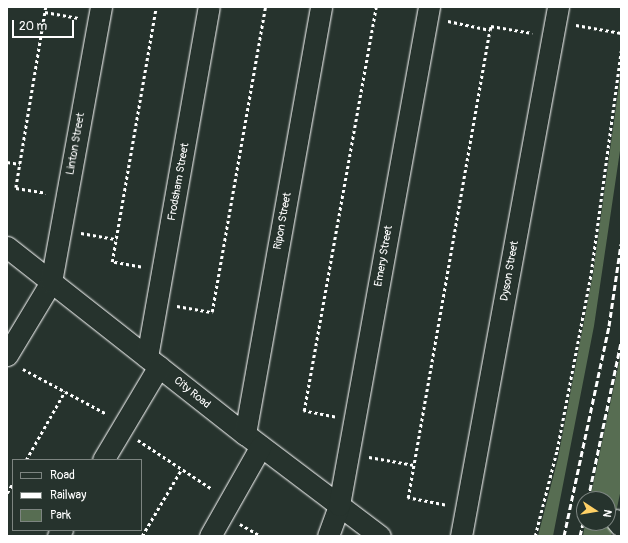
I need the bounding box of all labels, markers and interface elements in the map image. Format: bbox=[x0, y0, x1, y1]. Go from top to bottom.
scale bar bbox=[14, 12, 76, 38]
text: 20 m bbox=[19, 19, 47, 34]
street label: Linton Street bbox=[64, 112, 88, 176]
street label: Frodsham Street bbox=[166, 142, 192, 222]
street label: Ripon Street bbox=[271, 191, 295, 251]
street label: Emery Street bbox=[372, 224, 396, 288]
street label: Dyson Street bbox=[498, 240, 522, 302]
street label: City Road bbox=[171, 374, 213, 412]
legend bbox=[12, 459, 142, 531]
text: Road bbox=[50, 468, 75, 483]
text: Railway bbox=[50, 488, 86, 503]
north arrow bbox=[576, 491, 616, 531]
text: Park bbox=[50, 508, 71, 523]
text: N bbox=[600, 508, 614, 518]

